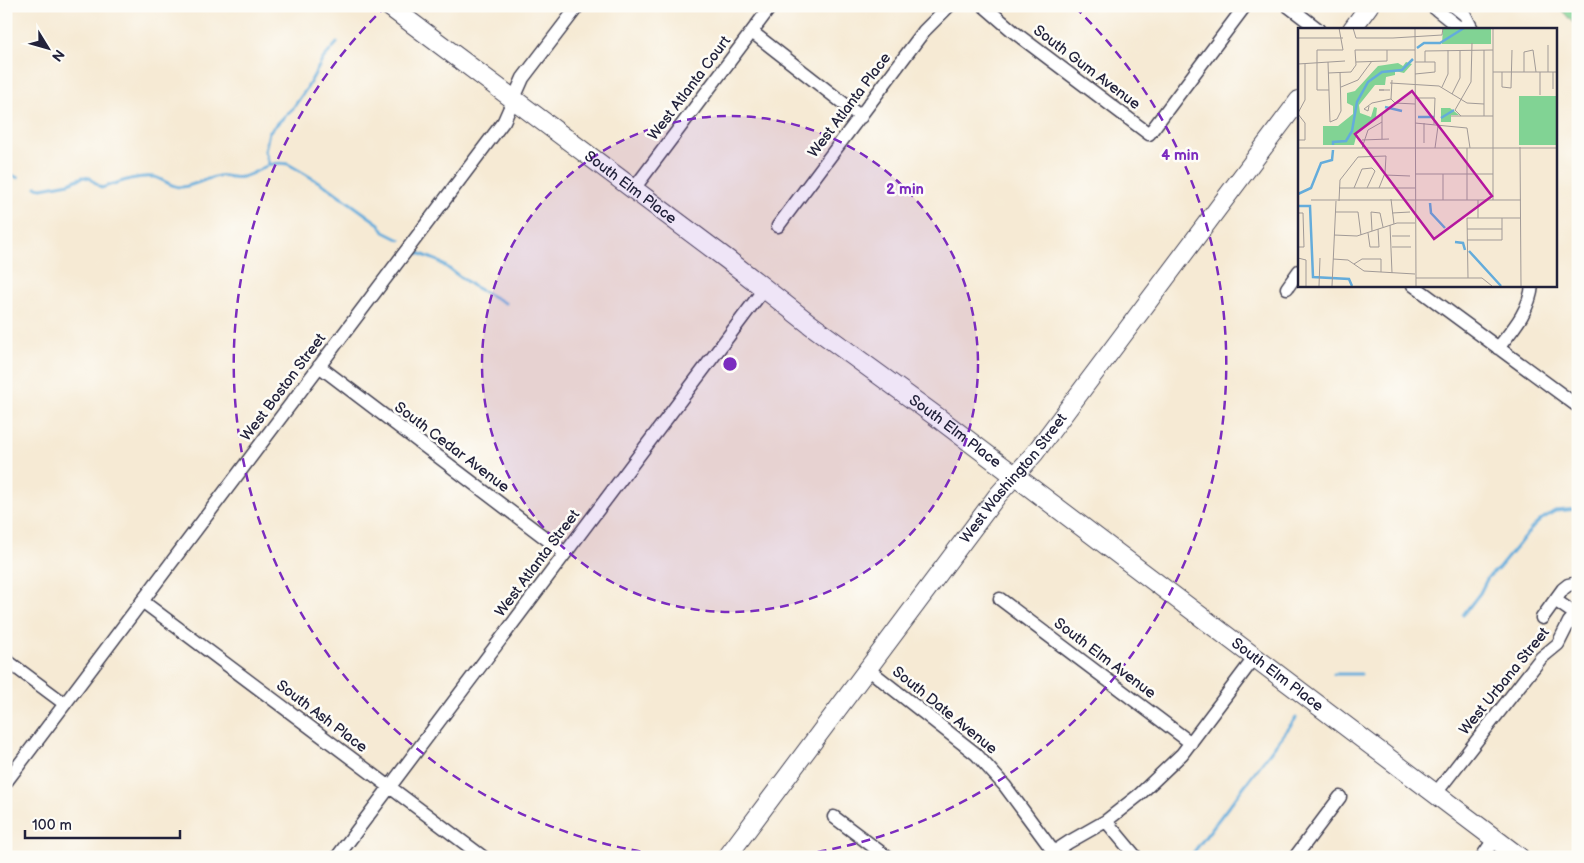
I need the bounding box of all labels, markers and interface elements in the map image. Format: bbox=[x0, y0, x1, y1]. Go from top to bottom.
street label: South Gum Avenue bbox=[1029, 21, 1144, 114]
north arrow bbox=[22, 22, 72, 72]
inset map bbox=[1298, 28, 1556, 286]
street label: West Atlanta Court bbox=[644, 32, 735, 144]
text: N bbox=[48, 46, 68, 65]
street label: West Atlanta Place bbox=[804, 49, 895, 162]
text: 4 min bbox=[1161, 146, 1199, 165]
street label: South Elm Place bbox=[580, 147, 680, 228]
text: 2 min bbox=[886, 180, 924, 199]
street label: West Boston Street bbox=[237, 329, 330, 445]
centre of rings bbox=[721, 355, 739, 373]
street label: South Elm Place bbox=[905, 391, 1005, 472]
street label: South Cedar Avenue bbox=[390, 398, 513, 497]
street label: West Washington Street bbox=[956, 409, 1071, 547]
street label: West Atlanta Street bbox=[491, 506, 584, 621]
street label: South Elm Avenue bbox=[1050, 614, 1160, 703]
street label: West Urbana Street bbox=[1455, 623, 1554, 739]
street label: South Elm Place bbox=[1227, 634, 1327, 716]
street label: South Date Avenue bbox=[888, 662, 1001, 759]
street label: South Ash Place bbox=[272, 676, 371, 757]
scale bar bbox=[25, 808, 180, 840]
text: 100 m bbox=[32, 816, 72, 835]

